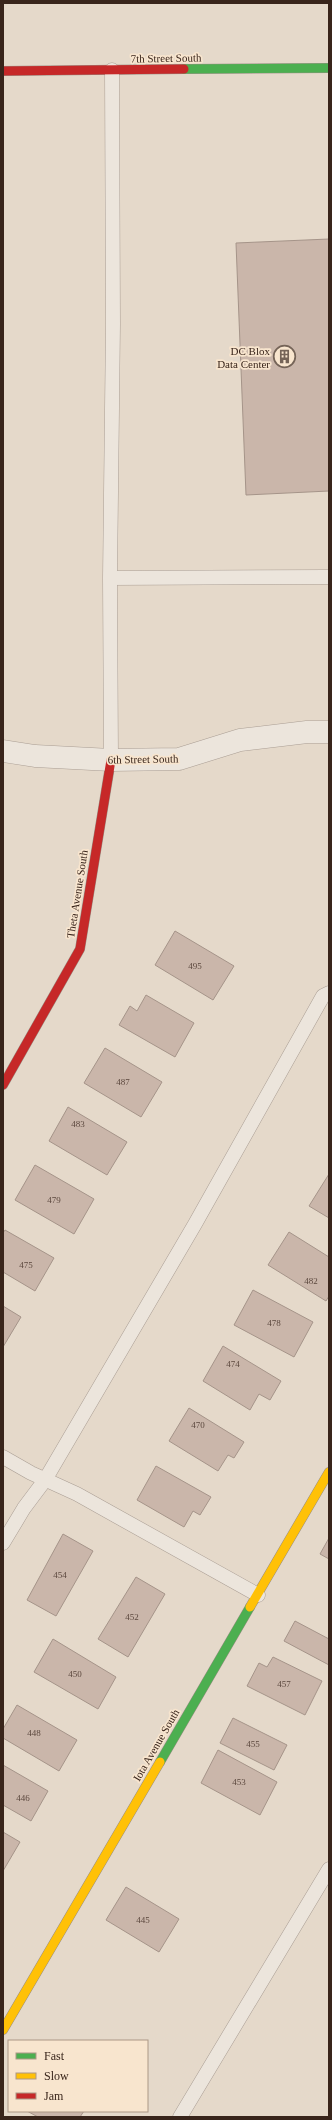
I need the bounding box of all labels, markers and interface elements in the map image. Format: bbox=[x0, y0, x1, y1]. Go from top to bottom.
street label: 7th Street South bbox=[130, 51, 202, 65]
building icon: DC Blox Data Center bbox=[272, 344, 298, 370]
place label: DC Blox Data Center bbox=[217, 345, 270, 370]
street label: 6th Street South bbox=[107, 752, 179, 766]
street label: Theta Avenue South bbox=[64, 849, 90, 939]
house number: 495 bbox=[188, 961, 202, 971]
house number: 487 bbox=[116, 1077, 130, 1087]
house number: 483 bbox=[71, 1119, 85, 1129]
house number: 479 bbox=[47, 1195, 61, 1205]
house number: 475 bbox=[19, 1260, 33, 1270]
house number: 482 bbox=[304, 1276, 318, 1286]
house number: 478 bbox=[267, 1318, 281, 1328]
house number: 474 bbox=[226, 1359, 240, 1369]
house number: 470 bbox=[191, 1420, 205, 1430]
house number: 454 bbox=[53, 1570, 67, 1580]
house number: 452 bbox=[125, 1612, 139, 1622]
house number: 450 bbox=[68, 1669, 82, 1679]
house number: 457 bbox=[277, 1679, 291, 1689]
street label: Iota Avenue South bbox=[131, 1706, 182, 1783]
house number: 448 bbox=[27, 1728, 41, 1738]
house number: 455 bbox=[246, 1739, 260, 1749]
house number: 453 bbox=[232, 1777, 246, 1787]
house number: 446 bbox=[16, 1793, 30, 1803]
house number: 445 bbox=[136, 1915, 150, 1925]
legend bbox=[8, 2040, 148, 2112]
text: Fast bbox=[44, 2049, 65, 2063]
text: Slow bbox=[44, 2069, 69, 2083]
text: Jam bbox=[44, 2089, 64, 2103]

